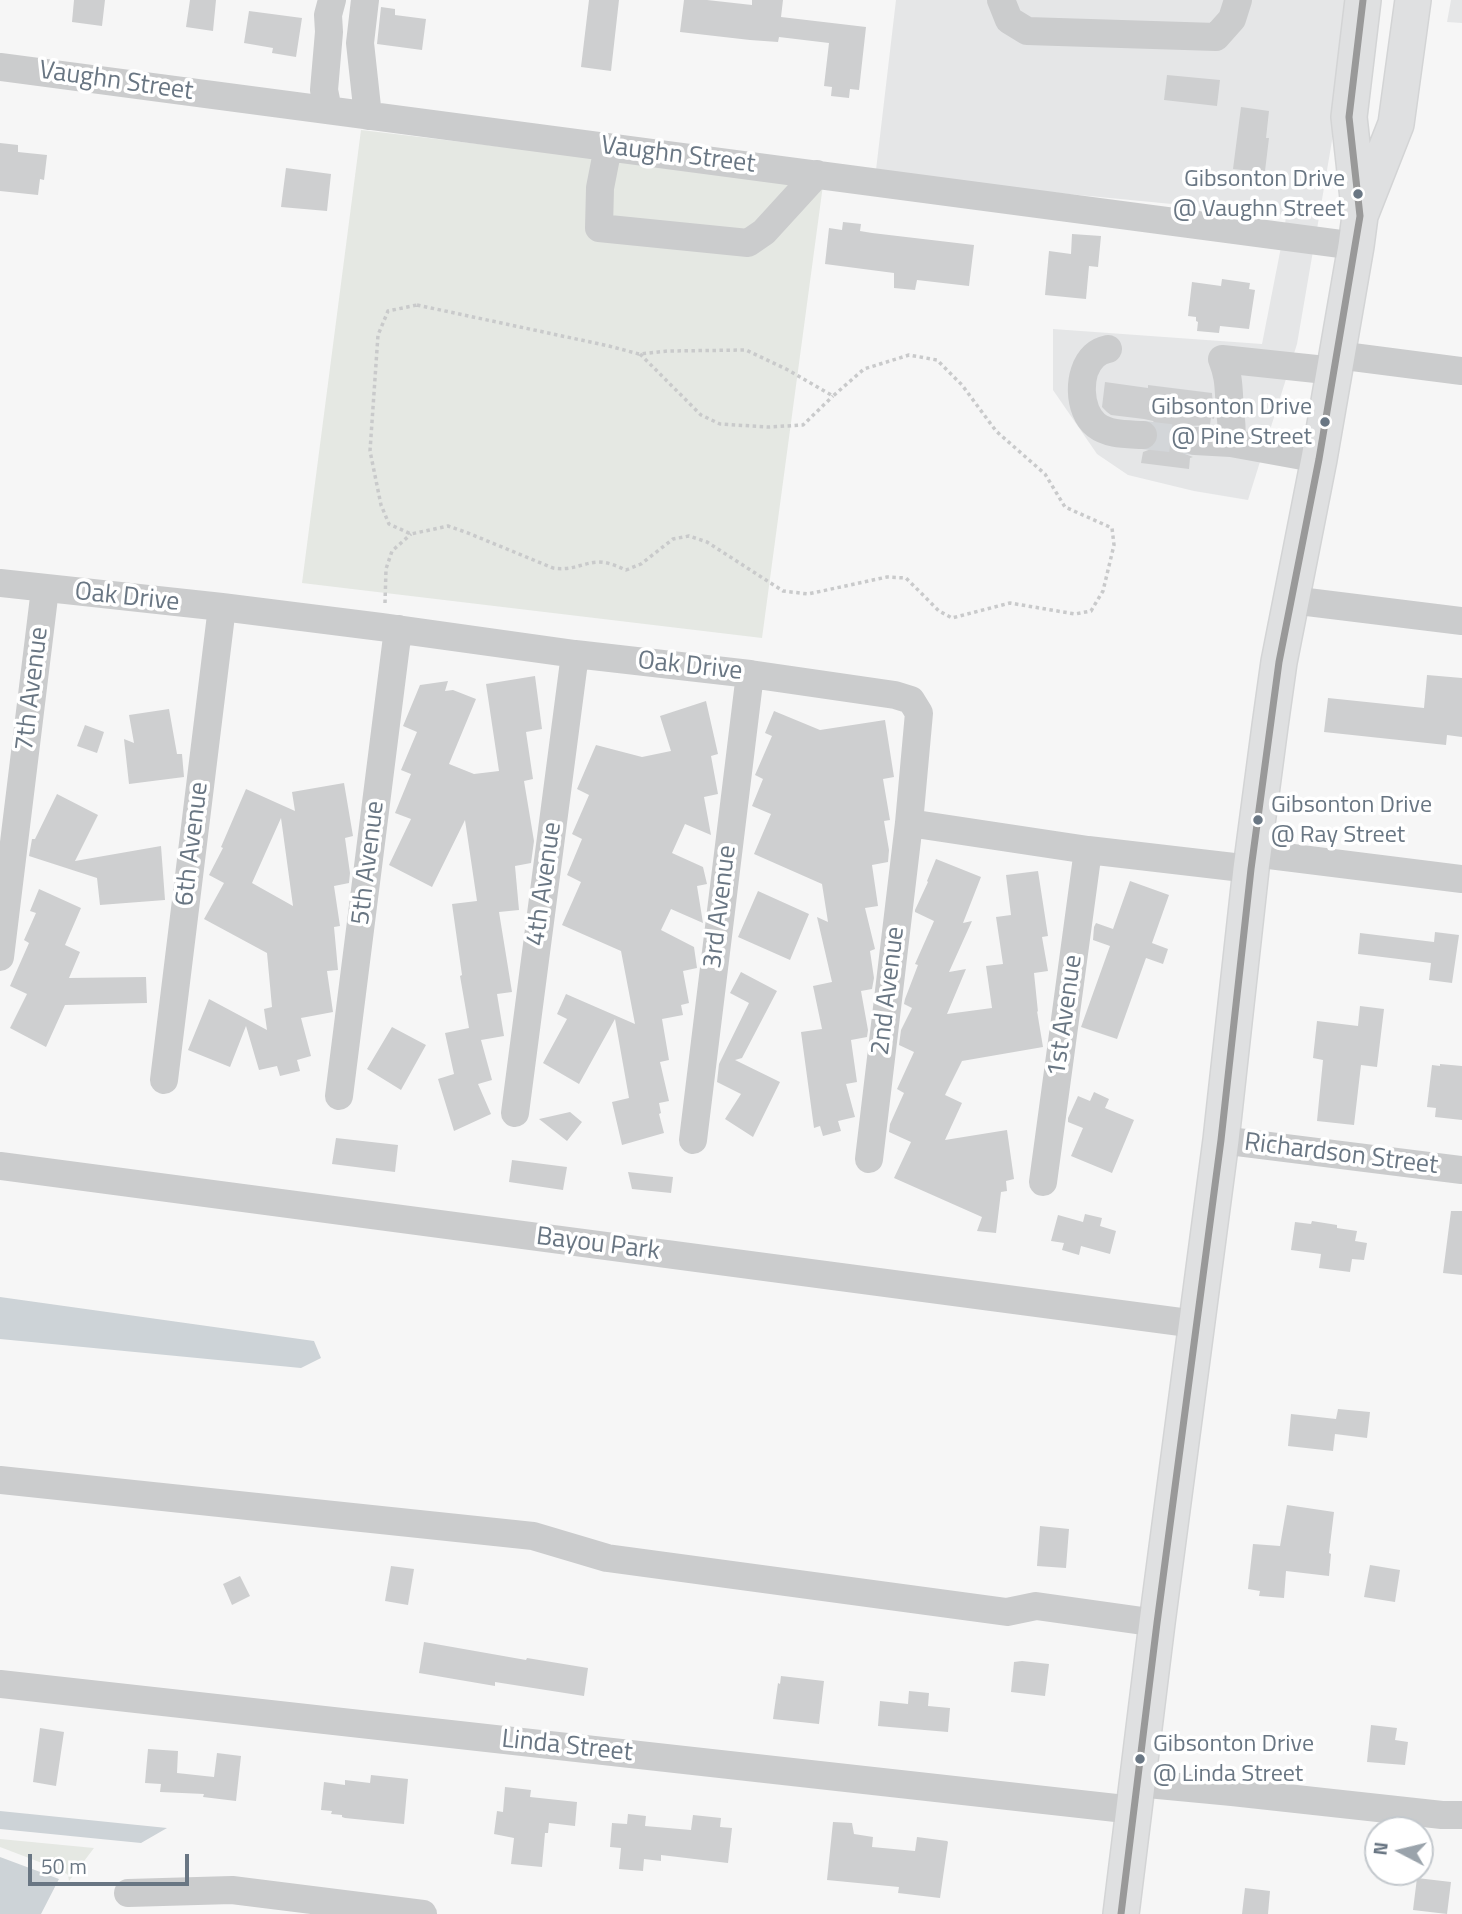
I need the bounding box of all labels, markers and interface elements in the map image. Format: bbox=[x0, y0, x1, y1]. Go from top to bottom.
street label: Vaughn Street bbox=[37, 56, 195, 108]
street label: Vaughn Street bbox=[599, 131, 757, 181]
place label: Gibsonton Drive @ Vaughn Street bbox=[1173, 166, 1345, 222]
marker: Gibsonton Drive @ Vaughn Street bbox=[1351, 187, 1365, 201]
place label: Gibsonton Drive @ Pine Street bbox=[1151, 394, 1312, 450]
marker: Gibsonton Drive @ Pine Street bbox=[1318, 415, 1332, 429]
street label: Oak Drive bbox=[73, 577, 181, 619]
street label: 7th Avenue bbox=[10, 625, 56, 753]
street label: Oak Drive bbox=[636, 646, 744, 688]
street label: 6th Avenue bbox=[170, 780, 216, 908]
place label: Gibsonton Drive @ Ray Street bbox=[1271, 792, 1432, 848]
street label: 5th Avenue bbox=[346, 799, 392, 927]
marker: Gibsonton Drive @ Ray Street bbox=[1251, 813, 1265, 827]
street label: 4th Avenue bbox=[521, 820, 569, 948]
street label: 3rd Avenue bbox=[698, 844, 744, 970]
street label: 2nd Avenue bbox=[866, 925, 912, 1057]
street label: 1st Avenue bbox=[1042, 953, 1090, 1079]
street label: Richardson Street bbox=[1242, 1128, 1440, 1182]
street label: Bayou Park bbox=[534, 1222, 662, 1268]
street label: Linda Street bbox=[500, 1725, 634, 1769]
place label: Gibsonton Drive @ Linda Street bbox=[1153, 1731, 1314, 1787]
marker: Gibsonton Drive @ Linda Street bbox=[1133, 1752, 1147, 1766]
north arrow bbox=[1364, 1816, 1434, 1886]
scale bar bbox=[32, 1840, 192, 1884]
text: N bbox=[1364, 1840, 1395, 1857]
text: 50 m bbox=[41, 1850, 87, 1882]

